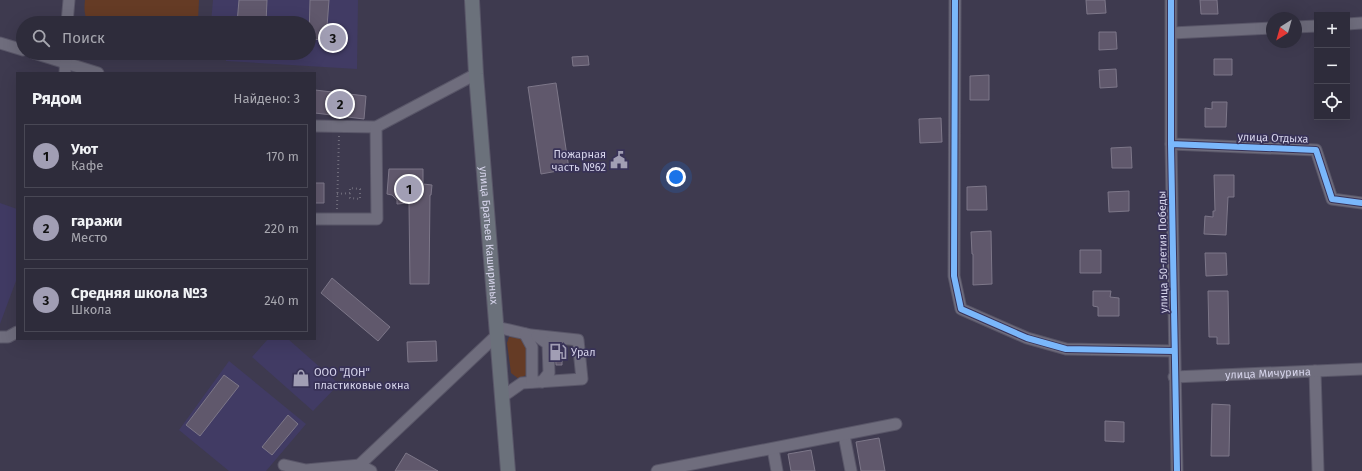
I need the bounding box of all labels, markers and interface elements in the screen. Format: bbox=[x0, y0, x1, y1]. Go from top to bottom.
north arrow bbox=[1266, 12, 1302, 48]
map controls bbox=[1314, 12, 1350, 120]
button: + bbox=[1314, 12, 1350, 48]
search box bbox=[16, 16, 316, 60]
pin: 3 bbox=[320, 23, 346, 53]
icon: search bbox=[30, 27, 52, 49]
text: Поиск bbox=[62, 29, 105, 47]
button: − bbox=[1314, 48, 1350, 84]
button: locate bbox=[1314, 84, 1350, 120]
text: Рядом bbox=[32, 88, 82, 109]
pin: 2 bbox=[327, 89, 353, 119]
text: Найдено: 3 bbox=[234, 91, 300, 106]
street label: улица Отдыха bbox=[1237, 130, 1309, 146]
text: Уют bbox=[71, 140, 98, 158]
place label: Пожарная часть №62 bbox=[552, 148, 606, 174]
text: 1 bbox=[43, 149, 49, 164]
text: 170 m bbox=[266, 149, 299, 164]
public building icon: Пожарная часть №62 bbox=[609, 150, 629, 170]
text: Кафе bbox=[71, 158, 103, 173]
street label: улица Братьев Кашириных bbox=[477, 166, 501, 306]
your location bbox=[666, 167, 686, 187]
pin: 1 bbox=[396, 174, 422, 204]
street label: улица 50-летия Победы bbox=[1155, 191, 1171, 313]
text: гаражи bbox=[71, 212, 122, 230]
text: 2 bbox=[43, 221, 49, 236]
text: 220 m bbox=[264, 221, 299, 236]
text: Место bbox=[71, 230, 108, 245]
text: Средняя школа №3 bbox=[71, 284, 208, 302]
text: 3 bbox=[43, 293, 49, 308]
text: 240 m bbox=[264, 293, 299, 308]
text: Школа bbox=[71, 302, 112, 317]
fuel station icon: Урал bbox=[548, 342, 568, 362]
place label: Урал bbox=[571, 346, 596, 359]
street label: улица Мичурина bbox=[1225, 365, 1311, 381]
place label: ООО "ДОН" пластиковые окна bbox=[314, 366, 410, 392]
shop icon: ООО "ДОН" пластиковые окна bbox=[291, 368, 311, 388]

